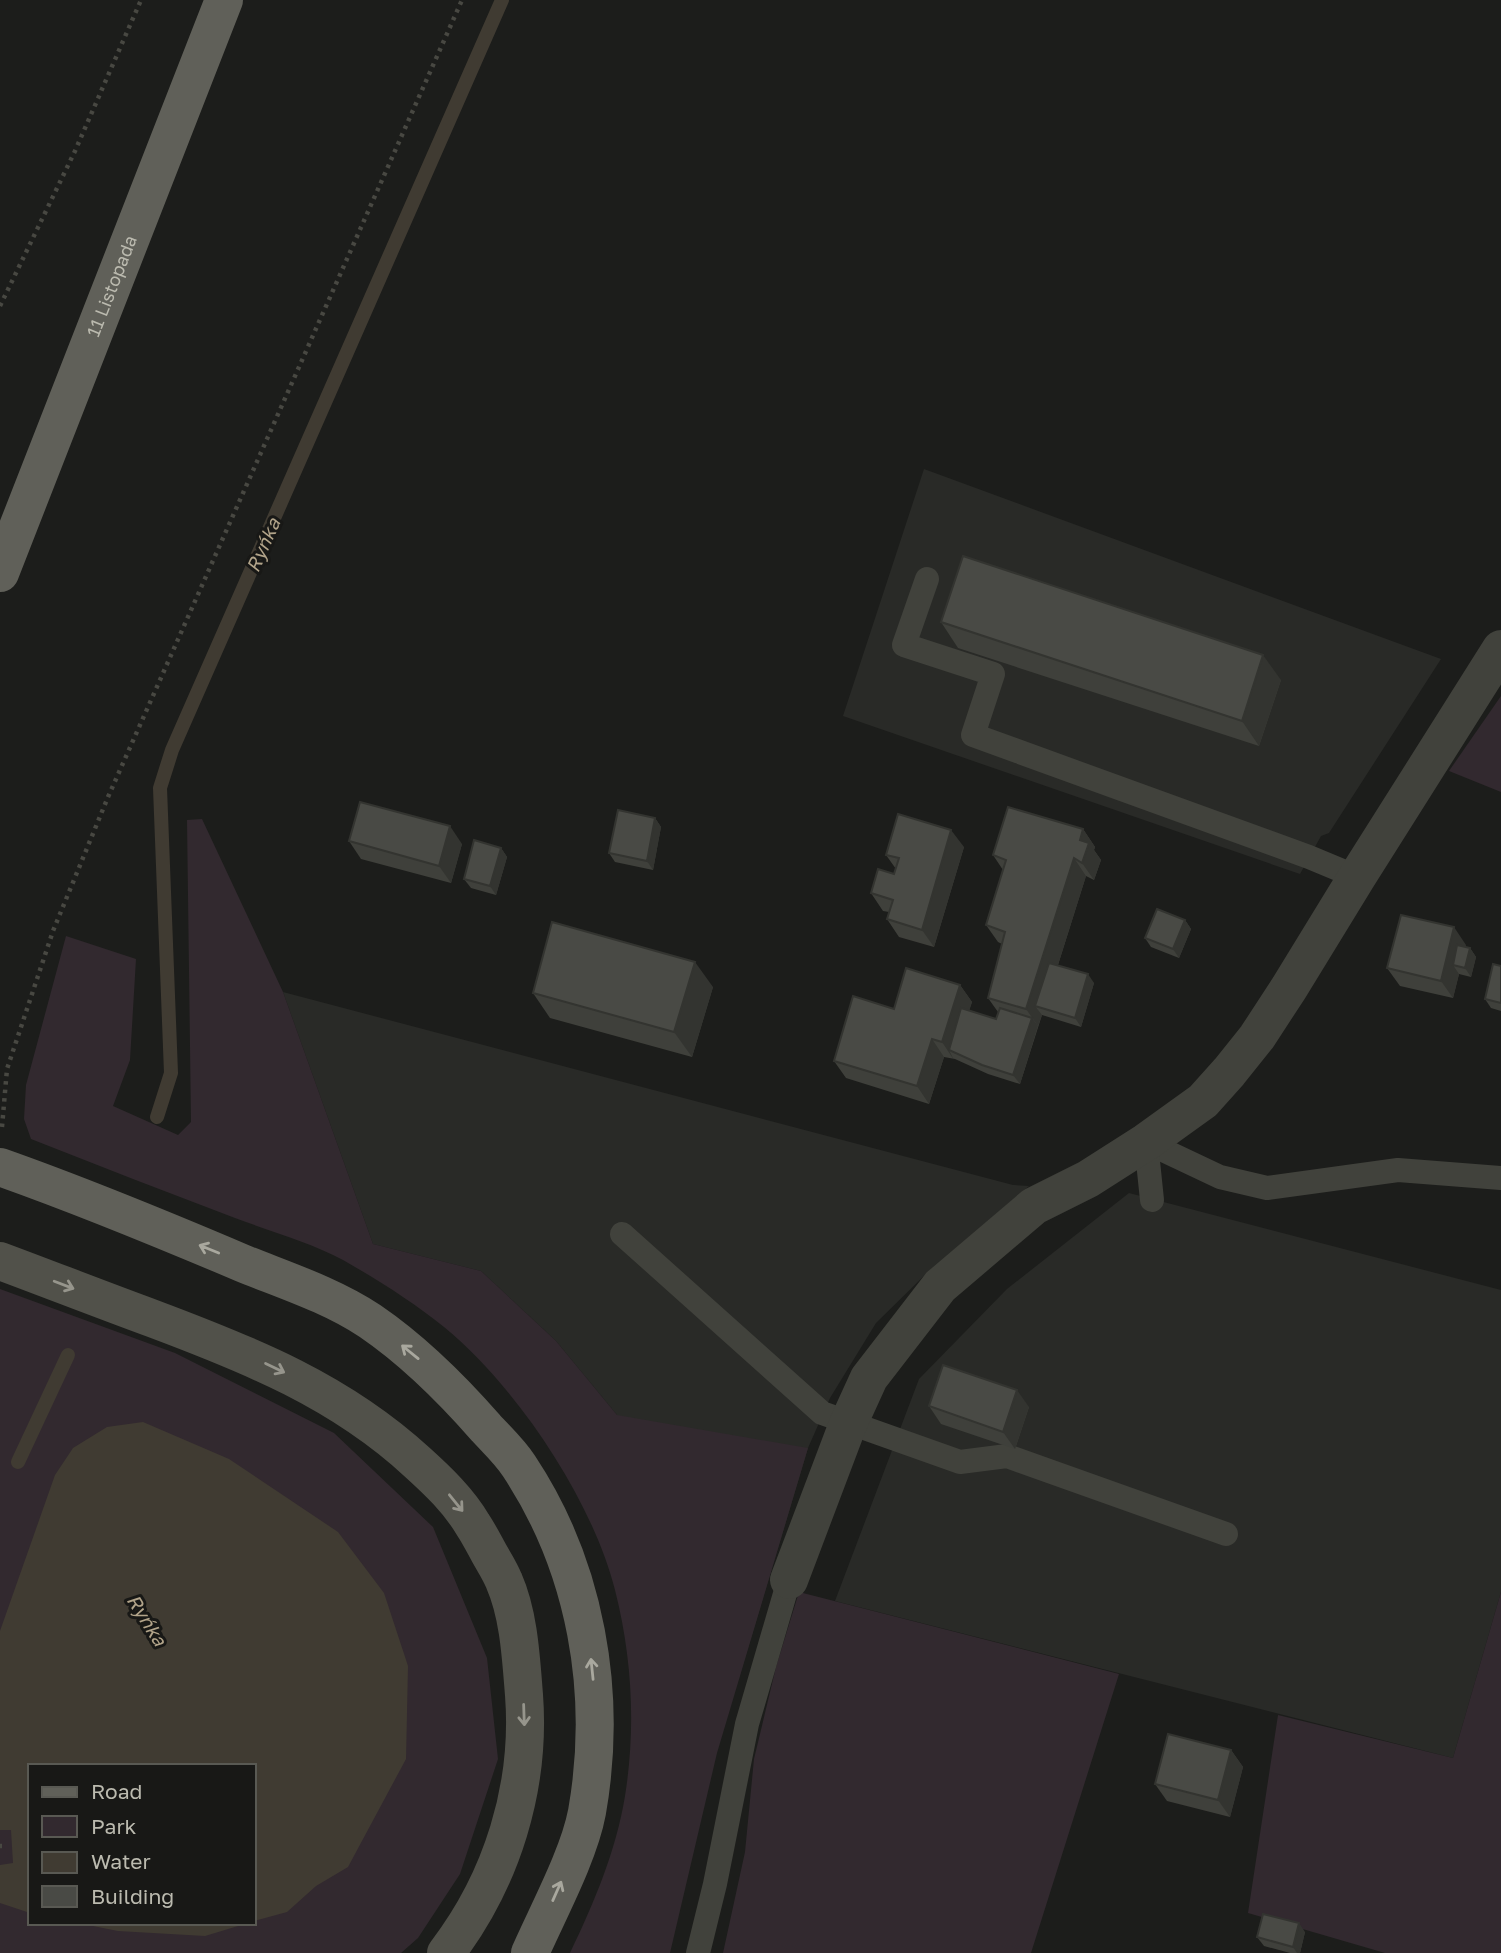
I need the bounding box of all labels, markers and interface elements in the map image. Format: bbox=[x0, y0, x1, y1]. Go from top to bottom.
street label: 11 Listopada bbox=[81, 232, 141, 340]
water label: Ryńka bbox=[241, 513, 285, 575]
one-way arrow bbox=[198, 1242, 220, 1255]
one-way arrow bbox=[52, 1280, 74, 1293]
one-way arrow bbox=[402, 1344, 420, 1359]
one-way arrow bbox=[264, 1362, 285, 1376]
one-way arrow bbox=[449, 1494, 464, 1512]
water label: Ryńka bbox=[123, 1590, 173, 1651]
one-way arrow bbox=[585, 1658, 598, 1681]
one-way arrow bbox=[518, 1703, 531, 1726]
legend bbox=[28, 1764, 256, 1925]
text: Road bbox=[91, 1778, 142, 1804]
text: Park bbox=[91, 1813, 137, 1839]
text: Water bbox=[91, 1848, 151, 1874]
one-way arrow bbox=[551, 1880, 564, 1902]
text: Building bbox=[91, 1883, 174, 1909]

